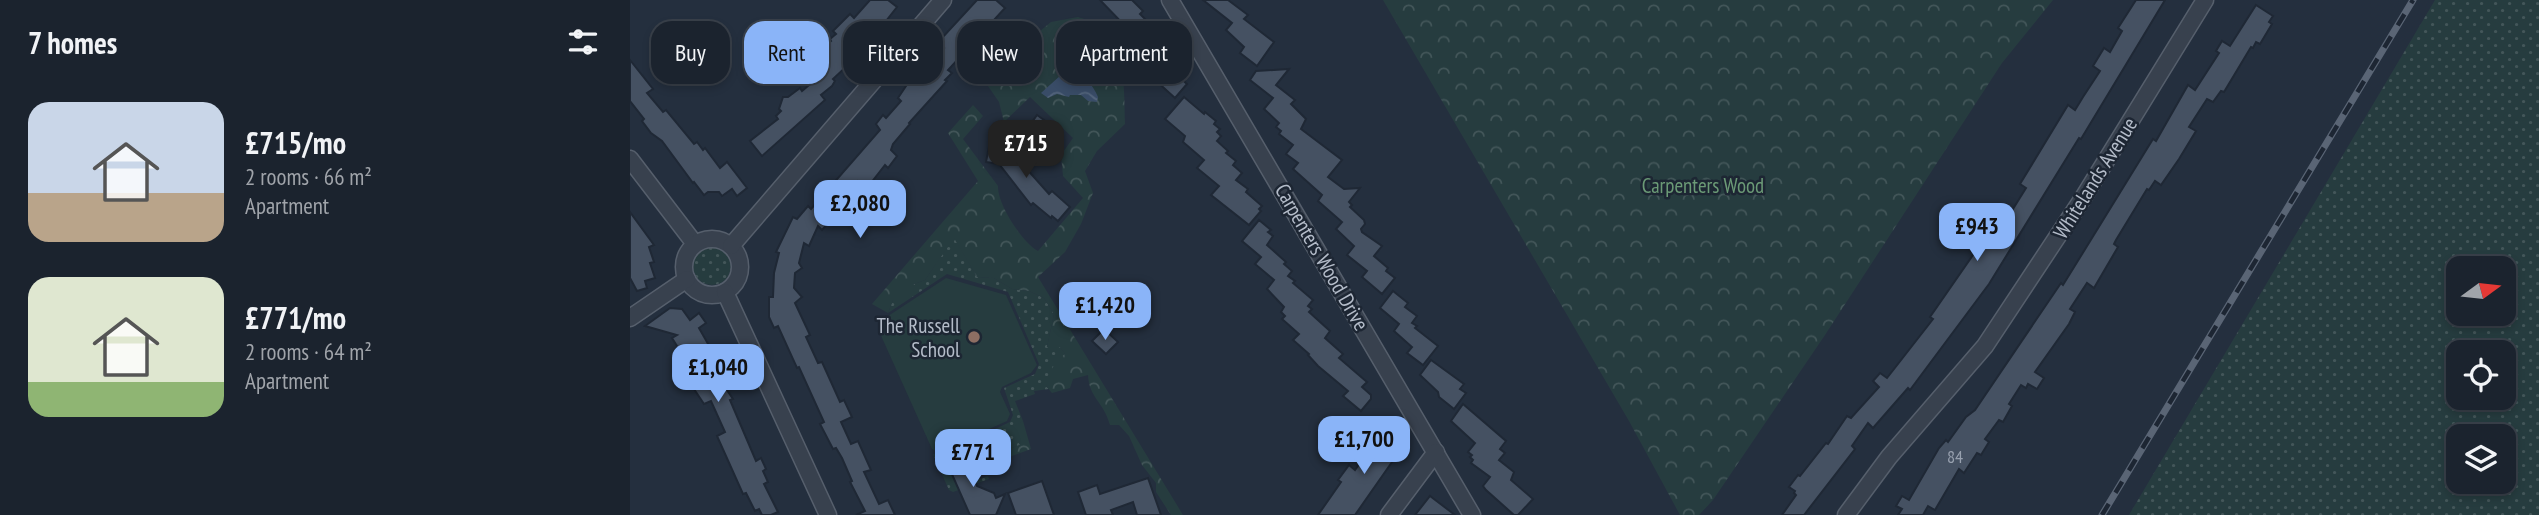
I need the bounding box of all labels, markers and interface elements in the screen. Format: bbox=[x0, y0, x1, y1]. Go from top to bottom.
chip: Buy bbox=[651, 21, 730, 84]
chip: Rent bbox=[744, 21, 829, 84]
chip: Filters bbox=[843, 21, 943, 84]
chip: New bbox=[957, 21, 1042, 84]
chip: Apartment bbox=[1056, 21, 1192, 84]
text: 7 homes bbox=[28, 23, 117, 62]
icon: filters bbox=[564, 23, 602, 61]
street label: Whitelands Avenue bbox=[2047, 112, 2143, 244]
pin: £715 bbox=[985, 120, 1067, 180]
text: £715/mo bbox=[245, 123, 346, 162]
text: £715 bbox=[1004, 128, 1048, 157]
icon: home bbox=[84, 130, 168, 214]
text: 2 rooms · 66 m² bbox=[245, 162, 372, 191]
park label: Carpenters Wood bbox=[1642, 172, 1764, 199]
street label: Carpenters Wood Drive bbox=[1269, 179, 1375, 335]
pin: £2,080 bbox=[803, 180, 917, 240]
text: £2,080 bbox=[830, 188, 890, 217]
text: Apartment bbox=[245, 191, 329, 220]
pin: £943 bbox=[1936, 204, 2018, 263]
text: £943 bbox=[1955, 211, 1999, 240]
north arrow bbox=[2446, 256, 2516, 326]
map controls bbox=[2446, 256, 2516, 494]
pin: £1,420 bbox=[1048, 282, 1162, 342]
text: £1,420 bbox=[1075, 290, 1135, 319]
text: £771/mo bbox=[245, 298, 346, 337]
icon: home bbox=[84, 305, 168, 389]
place label: The Russell School bbox=[876, 312, 960, 363]
marker: The Russell School bbox=[966, 329, 982, 345]
text: 2 rooms · 64 m² bbox=[245, 337, 372, 366]
button: locate bbox=[2446, 340, 2516, 410]
pin: £1,040 bbox=[661, 344, 775, 404]
text: £1,040 bbox=[688, 352, 748, 381]
text: Apartment bbox=[245, 366, 329, 395]
pin: £1,700 bbox=[1307, 416, 1421, 476]
text: £1,700 bbox=[1334, 424, 1394, 453]
button: layers bbox=[2446, 424, 2516, 494]
pin: £771 bbox=[932, 430, 1014, 489]
text: £771 bbox=[951, 437, 995, 466]
house number: 84 bbox=[1947, 445, 1963, 468]

